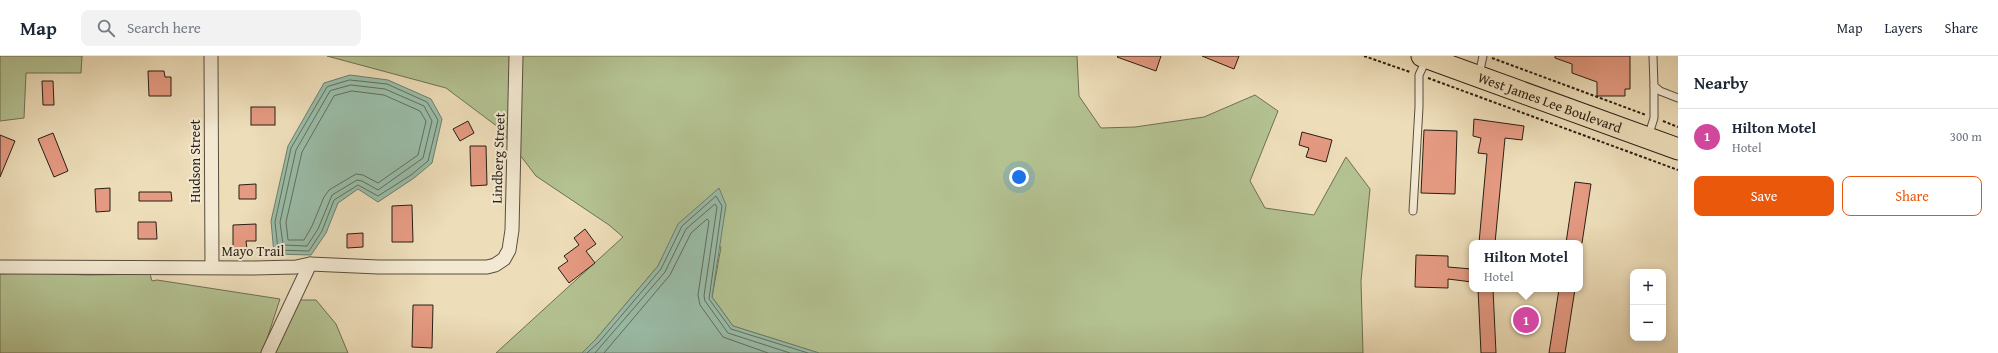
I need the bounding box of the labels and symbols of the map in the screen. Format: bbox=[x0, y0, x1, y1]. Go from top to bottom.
street label: West James Lee Boulevard bbox=[1475, 67, 1625, 138]
street label: Lindberg Street bbox=[486, 112, 510, 204]
street label: Hudson Street bbox=[185, 119, 205, 203]
your location bbox=[1009, 167, 1029, 187]
street label: Mayo Trail bbox=[222, 241, 285, 261]
pin: 1 bbox=[1513, 305, 1539, 335]

